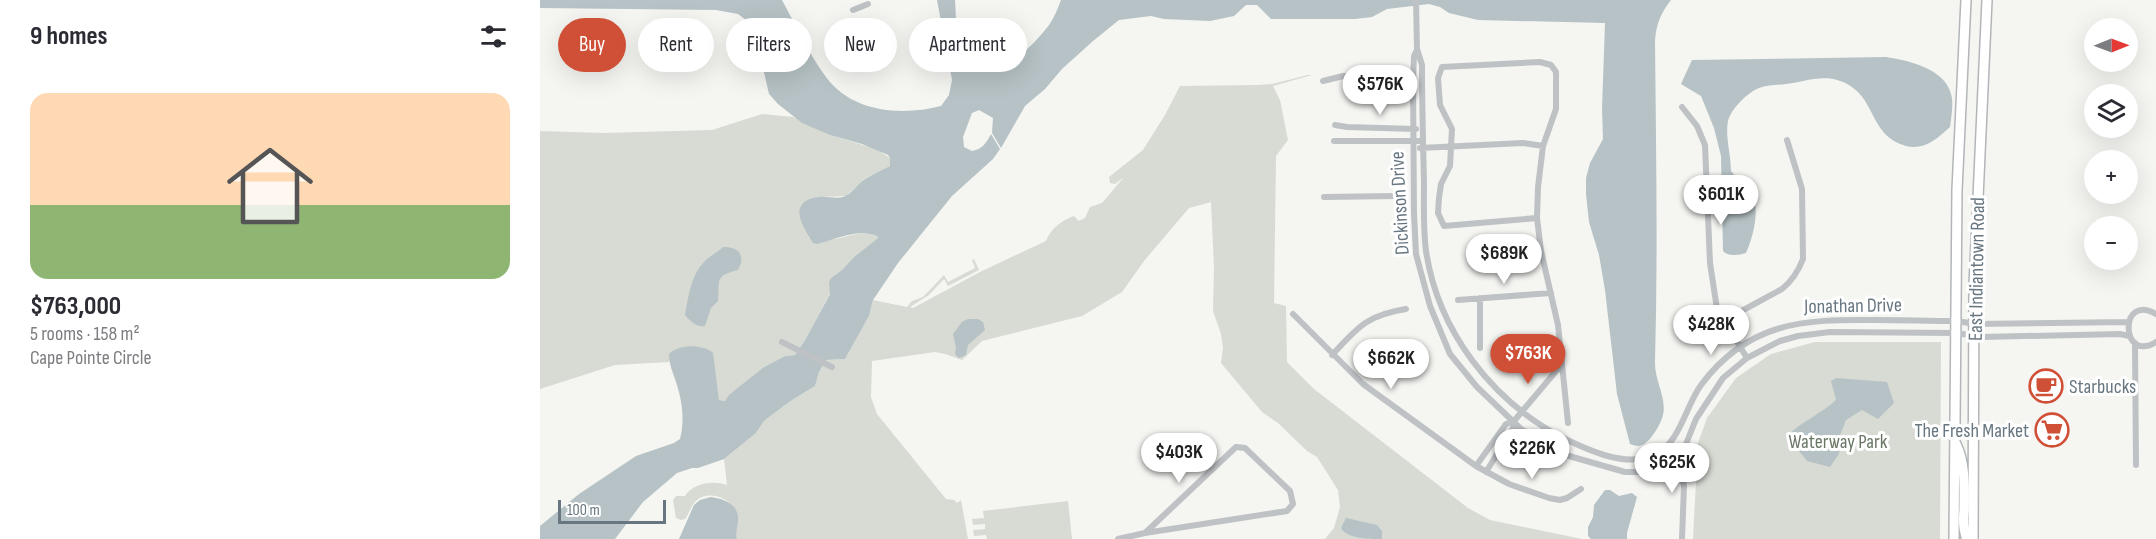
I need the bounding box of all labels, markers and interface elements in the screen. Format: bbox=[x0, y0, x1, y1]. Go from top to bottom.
chip: Buy bbox=[558, 18, 626, 72]
chip: Rent bbox=[638, 18, 714, 72]
chip: Filters bbox=[726, 18, 812, 72]
chip: New bbox=[824, 18, 897, 72]
chip: Apartment bbox=[909, 18, 1027, 72]
north arrow bbox=[2084, 18, 2138, 72]
map controls bbox=[2084, 18, 2138, 270]
icon: filters bbox=[477, 20, 510, 53]
text: 9 homes bbox=[30, 21, 108, 52]
pin: $576K bbox=[1338, 65, 1422, 116]
text: $576K bbox=[1357, 72, 1403, 96]
button: layers bbox=[2084, 84, 2138, 138]
icon: home bbox=[216, 132, 324, 240]
button: + bbox=[2084, 150, 2138, 204]
street label: Dickinson Drive bbox=[1385, 151, 1415, 255]
pin: $601K bbox=[1679, 175, 1763, 226]
text: $601K bbox=[1697, 182, 1745, 206]
street label: East Indiantown Road bbox=[1964, 197, 1990, 341]
button: − bbox=[2084, 216, 2138, 270]
pin: $689K bbox=[1462, 234, 1546, 285]
text: $689K bbox=[1480, 241, 1528, 265]
text: $763,000 bbox=[30, 291, 121, 322]
street label: Jonathan Drive bbox=[1803, 293, 1902, 319]
pin: $428K bbox=[1669, 305, 1753, 356]
text: $428K bbox=[1687, 312, 1735, 336]
text: 5 rooms · 158 m² bbox=[30, 322, 140, 346]
pin: $763K bbox=[1486, 334, 1570, 385]
pin: $662K bbox=[1349, 339, 1433, 390]
text: $763K bbox=[1504, 341, 1552, 365]
text: Cape Pointe Circle bbox=[30, 346, 151, 370]
text: $662K bbox=[1367, 346, 1415, 370]
cafe icon: Starbucks bbox=[2028, 368, 2064, 404]
place label: Starbucks bbox=[2069, 375, 2136, 399]
supermarket icon: The Fresh Market bbox=[2034, 412, 2070, 448]
place label: The Fresh Market bbox=[1915, 419, 2029, 443]
pin: $226K bbox=[1490, 429, 1574, 480]
park label: Waterway Park bbox=[1789, 430, 1888, 454]
pin: $403K bbox=[1137, 433, 1221, 484]
text: $226K bbox=[1508, 436, 1556, 460]
text: $403K bbox=[1155, 440, 1203, 464]
pin: $625K bbox=[1630, 443, 1714, 494]
text: $625K bbox=[1648, 450, 1696, 474]
scale bar bbox=[558, 497, 666, 524]
text: 100 m bbox=[567, 501, 600, 520]

